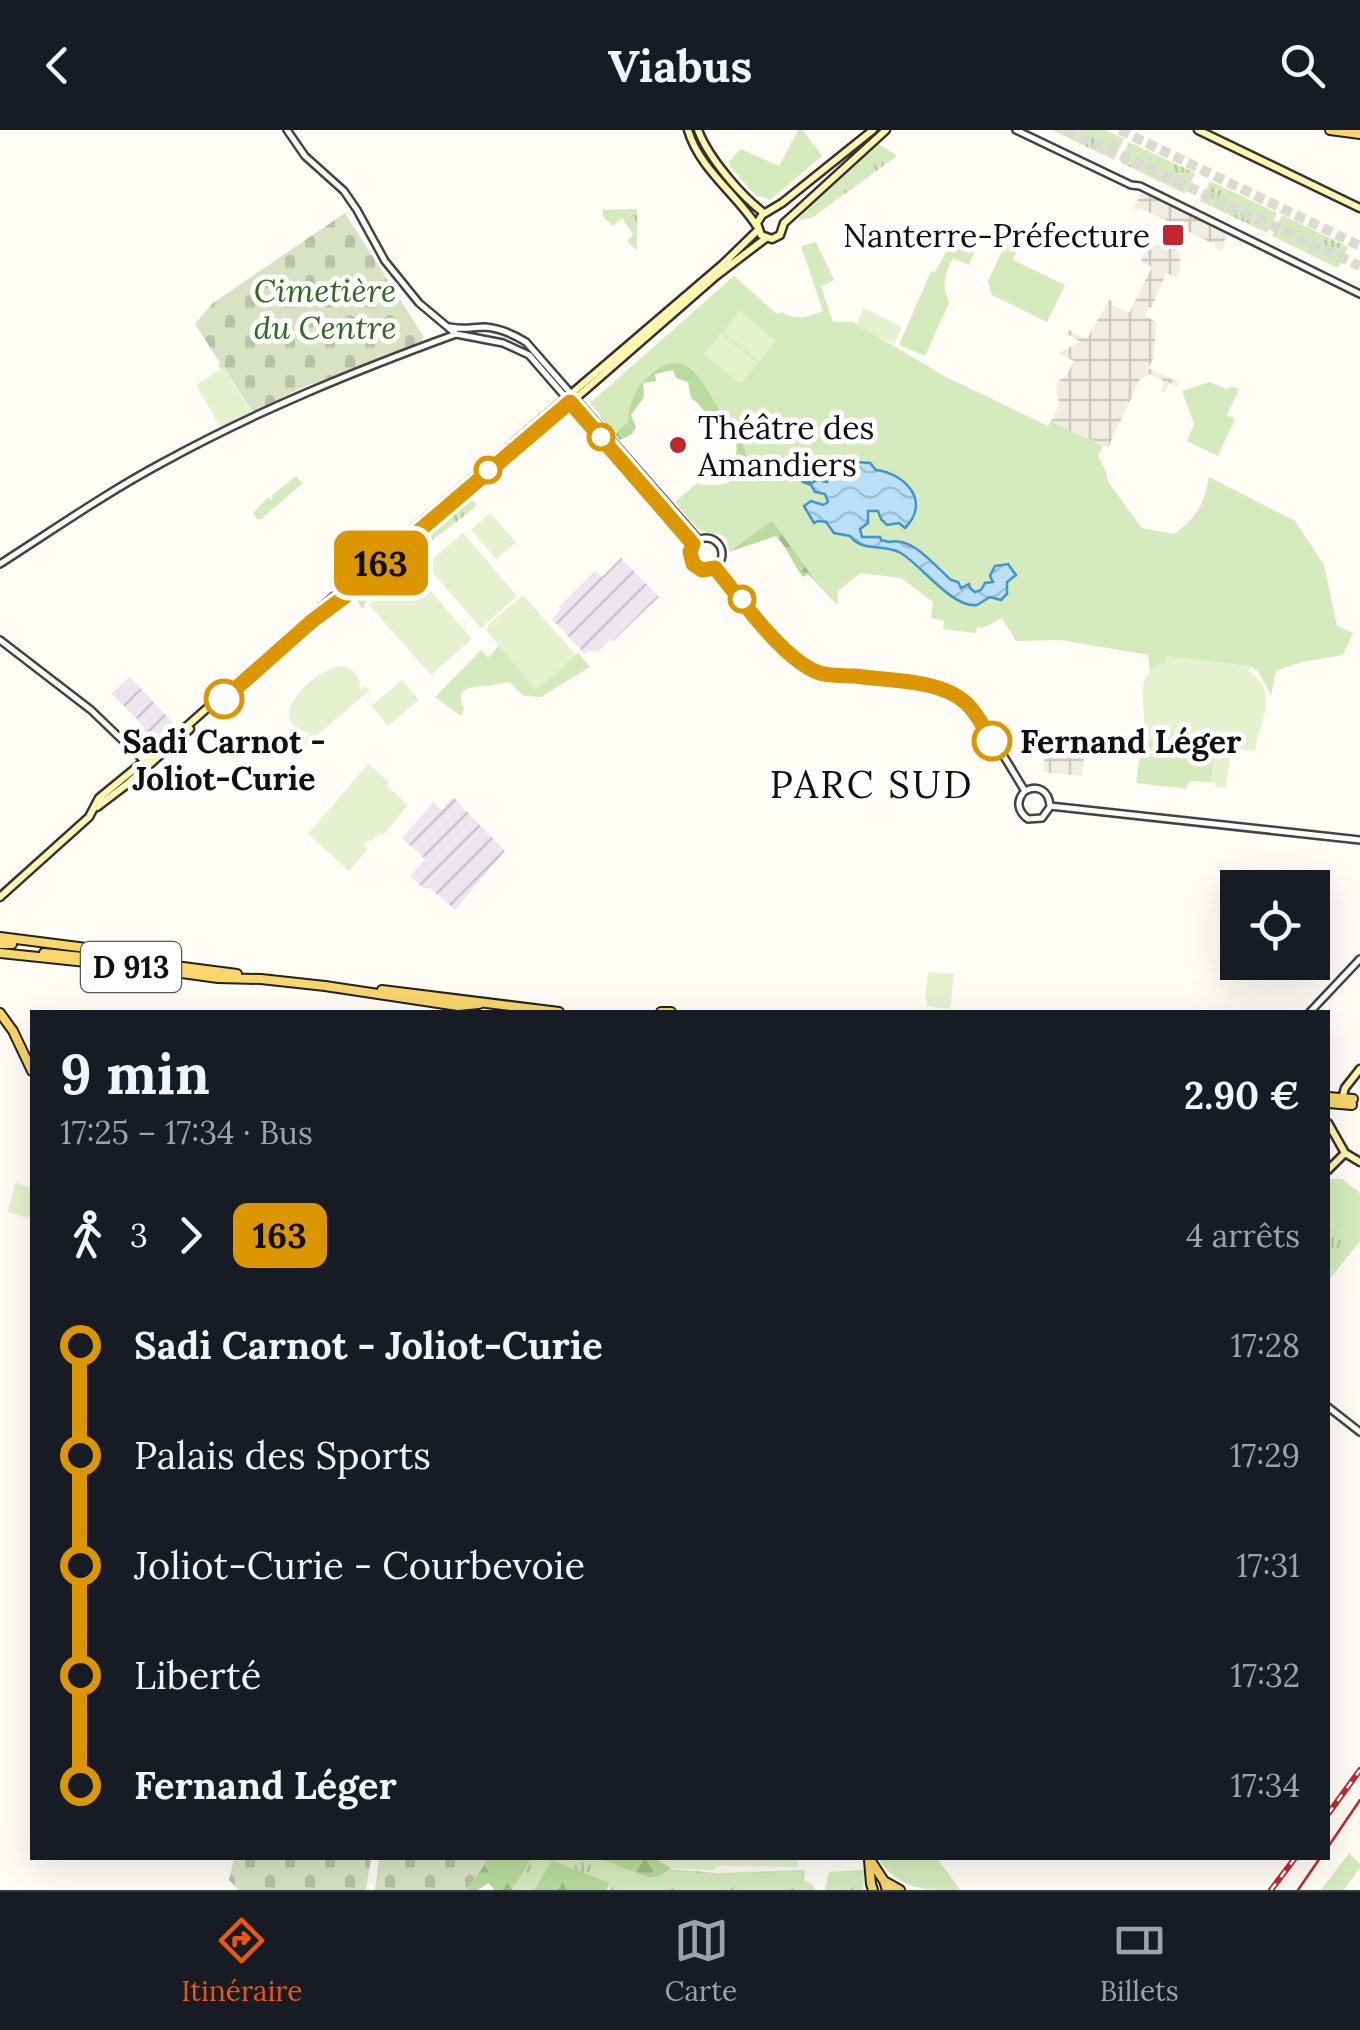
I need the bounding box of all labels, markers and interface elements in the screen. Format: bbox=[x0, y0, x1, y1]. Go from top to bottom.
text: Viabus bbox=[608, 37, 752, 94]
icon: back bbox=[30, 38, 85, 93]
icon: search bbox=[1275, 38, 1330, 93]
place label: Nanterre-Préfecture bbox=[843, 215, 1150, 256]
marker: Nanterre-Préfecture bbox=[1160, 222, 1186, 248]
park label: Cimetière du Centre bbox=[253, 270, 397, 348]
place label: Théâtre des Amandiers bbox=[697, 407, 874, 485]
unlabelled marker bbox=[588, 424, 614, 450]
marker: Théâtre des Amandiers bbox=[667, 434, 689, 456]
unlabelled marker bbox=[475, 457, 501, 483]
line badge: 163 bbox=[324, 530, 438, 596]
text: 163 bbox=[354, 541, 408, 586]
unlabelled marker bbox=[729, 586, 755, 612]
marker: Sadi Carnot - Joliot-Curie bbox=[205, 680, 243, 718]
place label: Sadi Carnot - Joliot-Curie bbox=[122, 721, 326, 799]
place label: Fernand Léger bbox=[1020, 721, 1242, 762]
marker: Fernand Léger bbox=[973, 722, 1011, 760]
district label: PARC SUD bbox=[770, 760, 974, 808]
map controls bbox=[1220, 870, 1330, 980]
button: locate bbox=[1220, 870, 1330, 980]
road number: D 913 bbox=[81, 942, 181, 992]
text: 9 min bbox=[60, 1039, 210, 1109]
text: 2.90 € bbox=[1184, 1071, 1300, 1119]
text: 17:25 – 17:34 · Bus bbox=[60, 1112, 313, 1153]
icon: walk bbox=[60, 1208, 115, 1263]
icon: forward bbox=[163, 1208, 218, 1263]
text: 163 bbox=[253, 1213, 307, 1258]
text: 3 bbox=[130, 1215, 148, 1256]
text: 4 arrêts bbox=[1186, 1215, 1300, 1256]
text: Sadi Carnot - Joliot-Curie bbox=[134, 1321, 603, 1369]
text: 17:28 bbox=[1230, 1325, 1300, 1366]
text: Palais des Sports bbox=[134, 1431, 431, 1479]
text: 17:29 bbox=[1230, 1435, 1300, 1476]
text: Joliot-Curie - Courbevoie bbox=[134, 1541, 585, 1589]
text: 17:31 bbox=[1236, 1545, 1300, 1586]
text: Liberté bbox=[134, 1651, 261, 1699]
text: 17:32 bbox=[1231, 1655, 1300, 1696]
text: Fernand Léger bbox=[134, 1761, 397, 1809]
text: 17:34 bbox=[1230, 1765, 1300, 1806]
tab: Itinéraire bbox=[181, 1913, 302, 2009]
tab: Carte bbox=[665, 1913, 737, 2009]
tab: Billets bbox=[1100, 1913, 1179, 2009]

